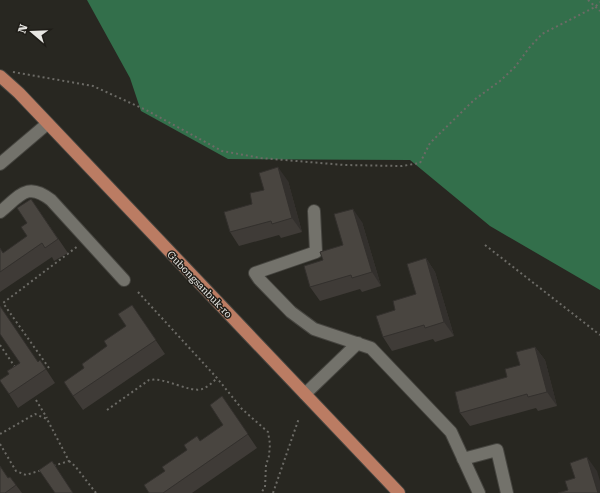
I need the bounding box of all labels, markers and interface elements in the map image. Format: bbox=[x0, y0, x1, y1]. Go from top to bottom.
north arrow bbox=[12, 12, 52, 52]
text: N bbox=[15, 22, 31, 35]
street label: Gubongsanbuk-ro bbox=[165, 249, 234, 320]

